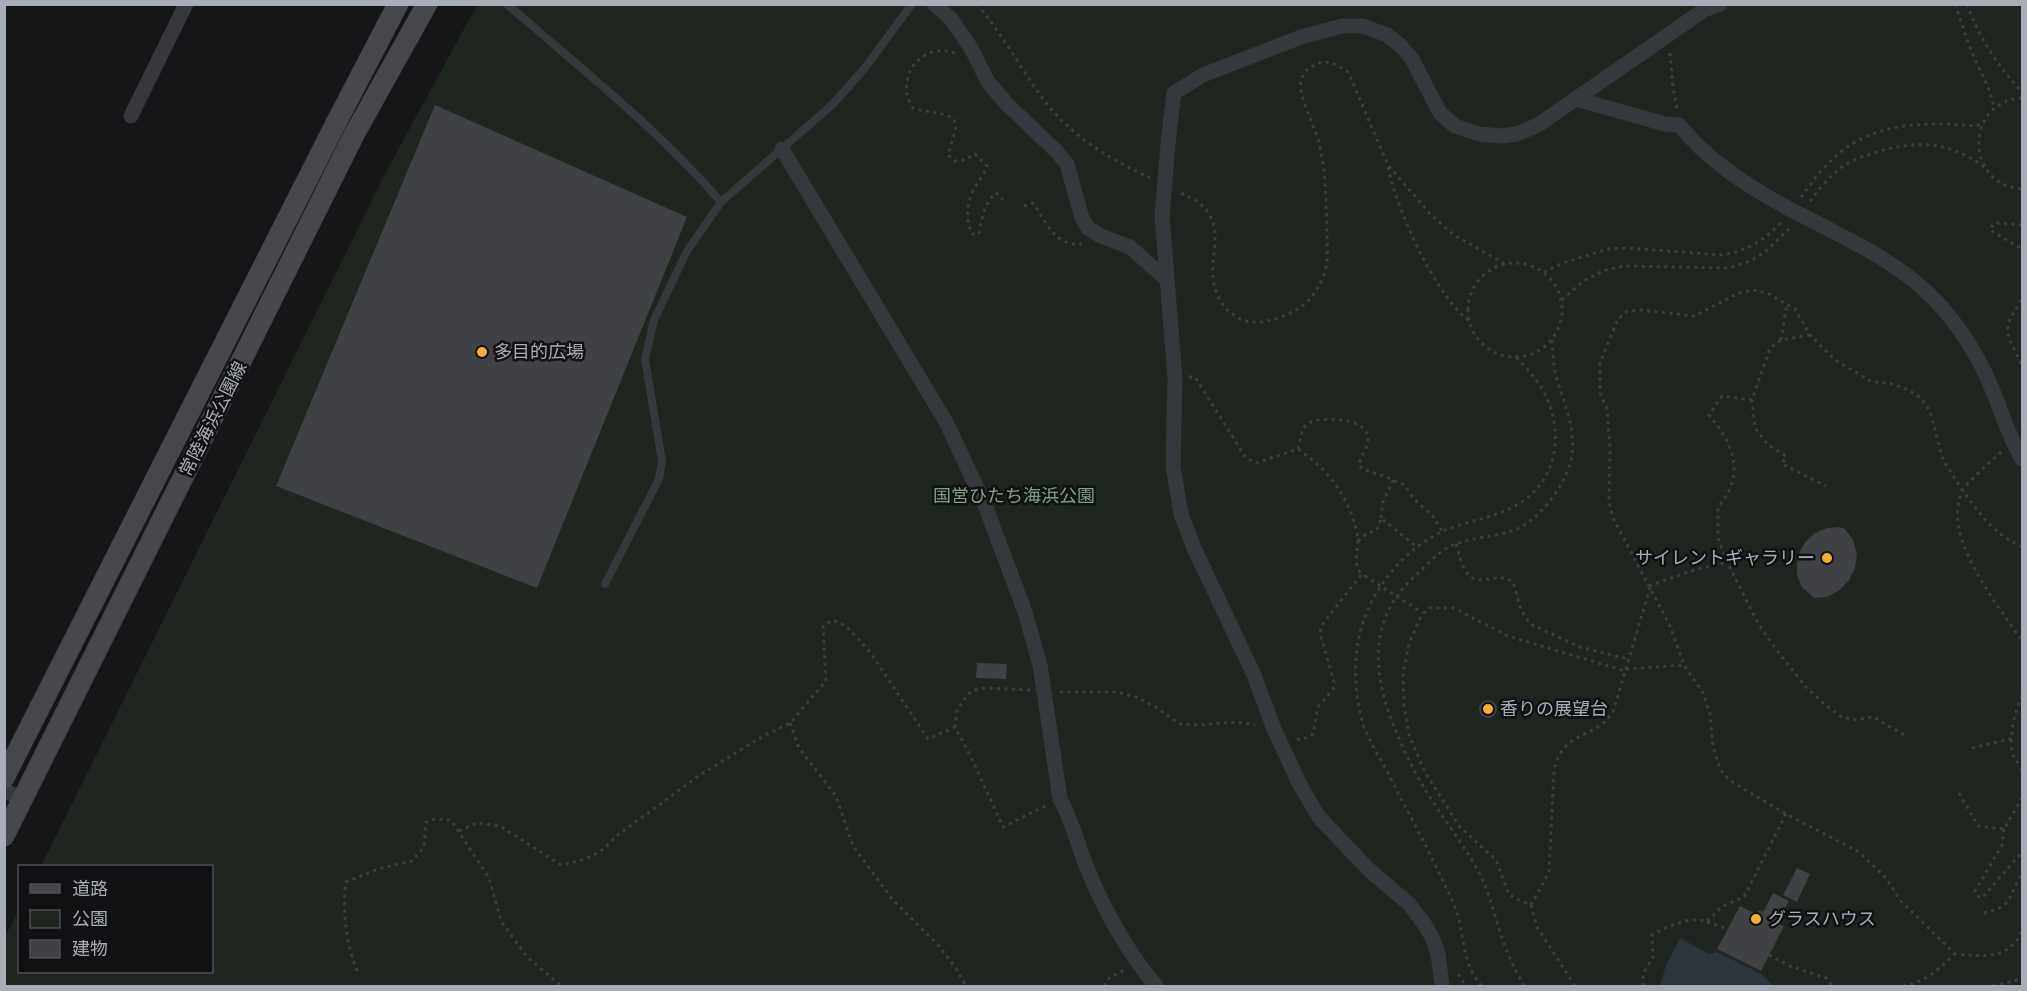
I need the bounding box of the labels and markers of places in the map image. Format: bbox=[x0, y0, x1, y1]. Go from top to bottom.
place label: 多目的広場 bbox=[494, 341, 584, 363]
marker: 多目的広場 bbox=[475, 345, 489, 359]
place label: サイレントギャラリー bbox=[1635, 547, 1815, 569]
marker: サイレントギャラリー bbox=[1820, 551, 1834, 565]
place label: 香りの展望台 bbox=[1500, 698, 1608, 720]
marker: 香りの展望台 bbox=[1481, 702, 1495, 716]
place label: グラスハウス bbox=[1768, 908, 1876, 930]
marker: グラスハウス bbox=[1749, 912, 1763, 926]

